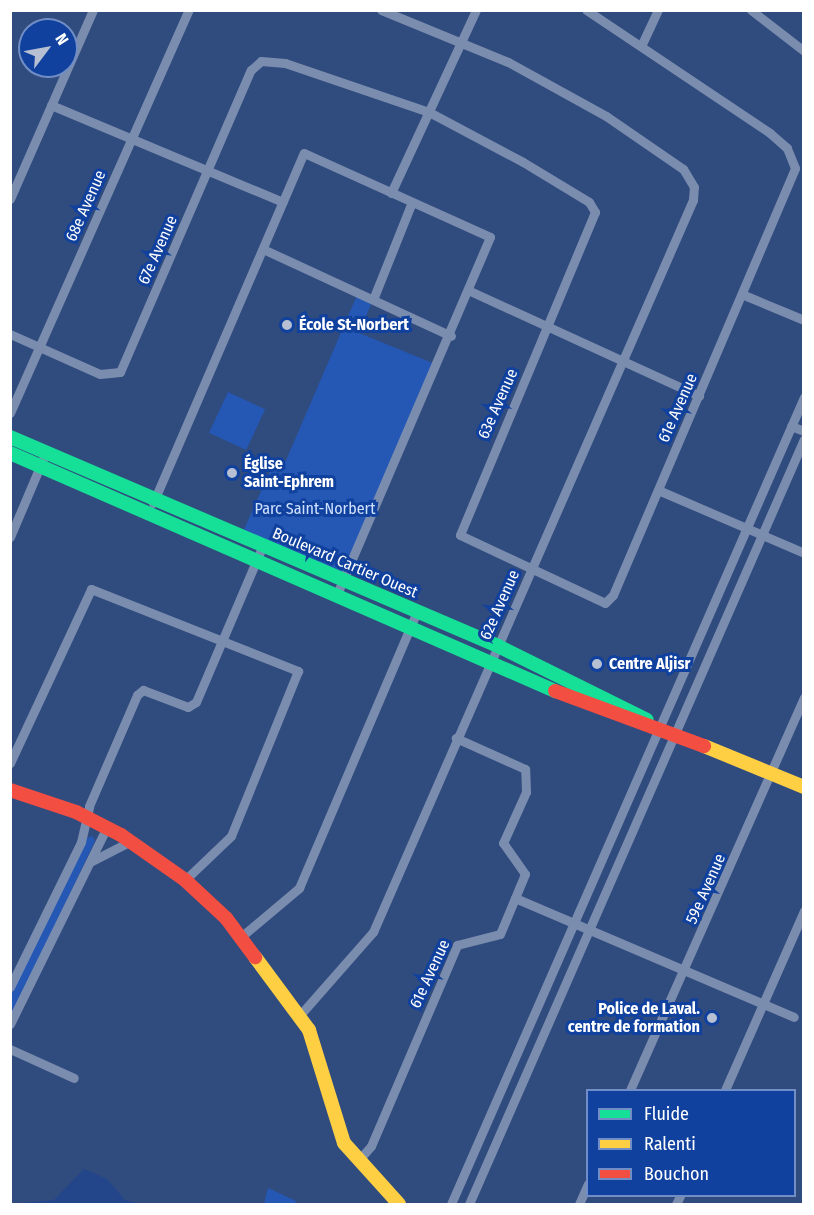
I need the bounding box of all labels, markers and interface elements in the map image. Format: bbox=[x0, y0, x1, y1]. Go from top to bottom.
north arrow bbox=[18, 18, 78, 78]
text: N bbox=[51, 30, 73, 48]
street label: 68e Avenue bbox=[62, 168, 110, 244]
street label: 67e Avenue bbox=[134, 213, 182, 287]
place label: École St-Norbert bbox=[299, 315, 409, 335]
marker: École St-Norbert bbox=[280, 318, 294, 332]
street label: 63e Avenue bbox=[474, 366, 522, 442]
street label: 61e Avenue bbox=[654, 371, 702, 445]
place label: Église Saint-Ephrem bbox=[244, 454, 334, 492]
marker: Église Saint-Ephrem bbox=[225, 466, 239, 480]
park label: Parc Saint-Norbert bbox=[255, 499, 375, 519]
street label: Boulevard Cartier Ouest bbox=[269, 524, 421, 602]
street label: 62e Avenue bbox=[476, 567, 524, 643]
place label: Centre Aljisr bbox=[609, 654, 690, 674]
marker: Centre Aljisr bbox=[590, 657, 604, 671]
street label: 59e Avenue bbox=[682, 851, 730, 927]
street label: 61e Avenue bbox=[406, 937, 454, 1011]
place label: Police de Laval. centre de formation bbox=[568, 999, 700, 1037]
marker: Police de Laval. centre de formation bbox=[705, 1011, 719, 1025]
legend bbox=[586, 1089, 796, 1197]
text: Fluide bbox=[644, 1103, 689, 1125]
text: Ralenti bbox=[644, 1133, 696, 1155]
text: Bouchon bbox=[644, 1163, 709, 1185]

